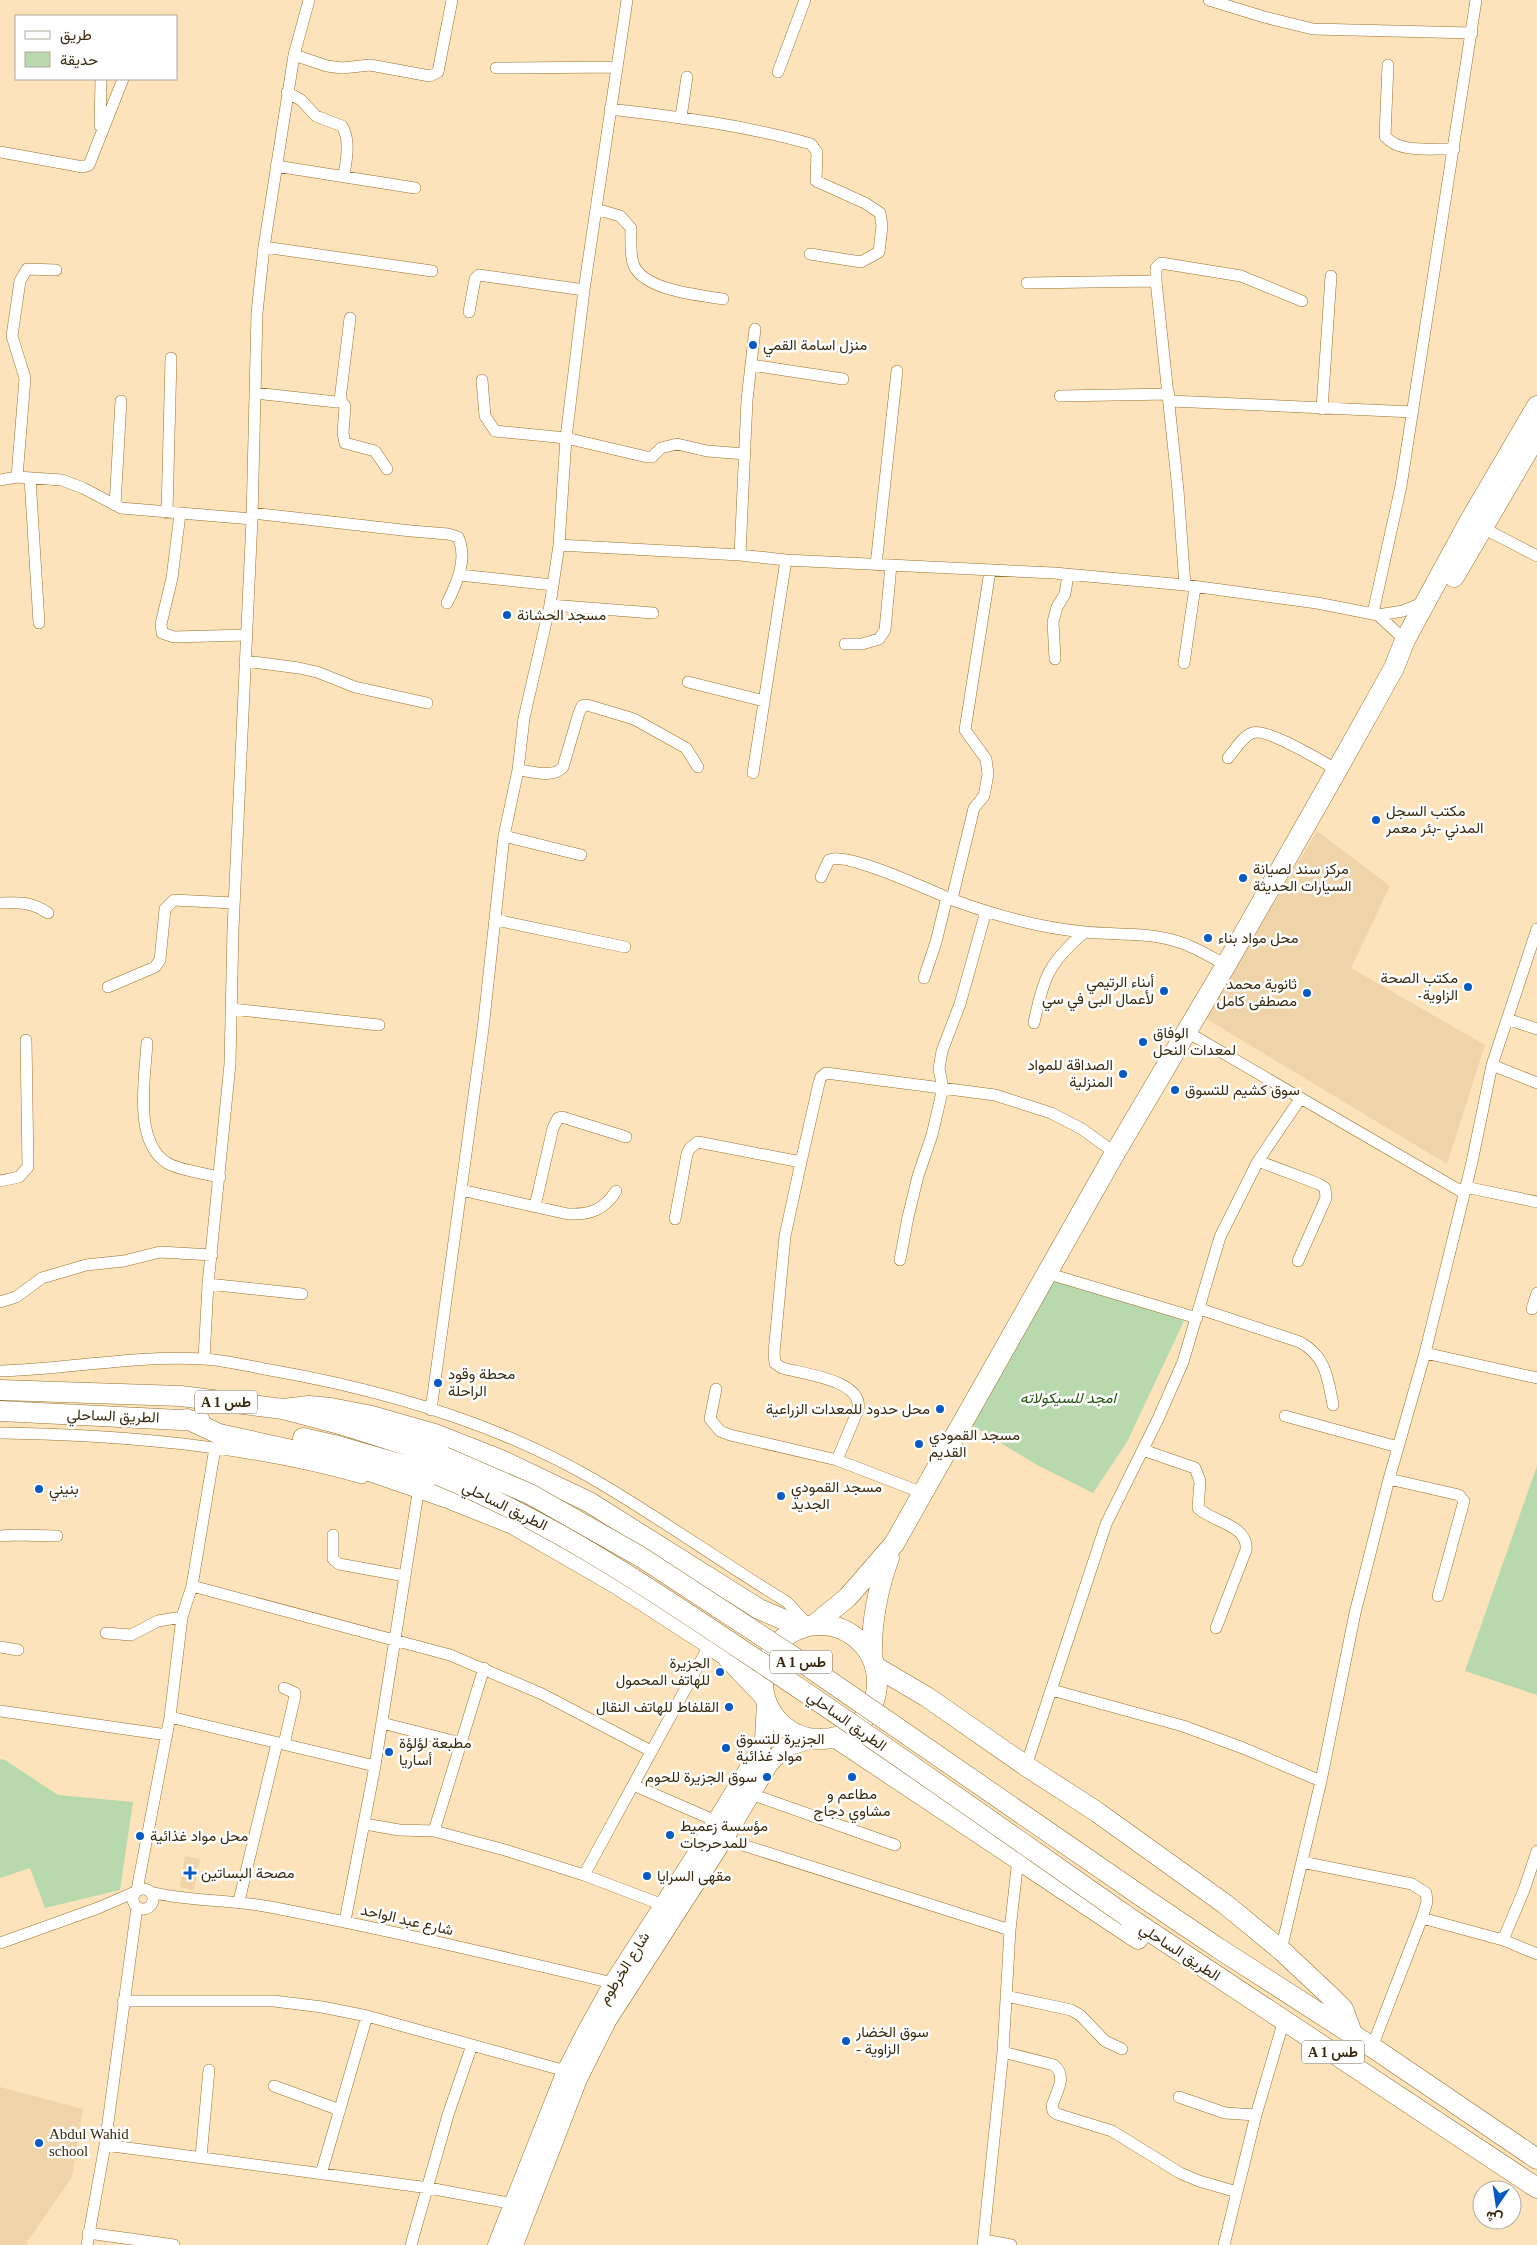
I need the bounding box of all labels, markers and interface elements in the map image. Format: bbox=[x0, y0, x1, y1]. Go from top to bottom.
legend bbox=[15, 15, 178, 80]
text: طريق bbox=[60, 27, 92, 45]
text: حديقة bbox=[60, 52, 98, 69]
place label: منزل اسامة القمي bbox=[763, 337, 867, 358]
marker: منزل اسامة القمي bbox=[747, 339, 759, 351]
place label: مسجد الحشانة bbox=[517, 607, 606, 624]
marker: مسجد الحشانة bbox=[501, 609, 513, 621]
place label: مكتب السجل المدني -بئر معمر bbox=[1385, 803, 1483, 841]
marker: مكتب السجل المدني -بئر معمر bbox=[1370, 814, 1382, 826]
place label: مركز سند لصيانة السيارات الحديثة bbox=[1253, 861, 1351, 895]
marker: مركز سند لصيانة السيارات الحديثة bbox=[1237, 872, 1249, 884]
place label: محل مواد بناء bbox=[1218, 930, 1299, 947]
marker: محل مواد بناء bbox=[1202, 932, 1214, 944]
place label: مكتب الصحة -الزاوية bbox=[1381, 970, 1458, 1004]
place label: أبناء الرتيمي لأعمال البى في سي bbox=[1042, 974, 1155, 1012]
place label: ثانوية محمد مصطفى كامل bbox=[1216, 976, 1297, 1011]
marker: مكتب الصحة -الزاوية bbox=[1462, 981, 1474, 993]
marker: أبناء الرتيمي لأعمال البى في سي bbox=[1158, 985, 1170, 997]
marker: ثانوية محمد مصطفى كامل bbox=[1301, 987, 1313, 999]
place label: الوفاق لمعدات النحل bbox=[1153, 1025, 1236, 1059]
marker: الوفاق لمعدات النحل bbox=[1137, 1036, 1149, 1048]
place label: الصداقة للمواد المنزلية bbox=[1027, 1057, 1113, 1091]
marker: الصداقة للمواد المنزلية bbox=[1117, 1068, 1129, 1080]
place label: سوق كشيم للتسوق bbox=[1185, 1082, 1300, 1100]
marker: سوق كشيم للتسوق bbox=[1169, 1084, 1181, 1096]
place label: محطة وقود الراحلة bbox=[448, 1366, 515, 1400]
marker: محطة وقود الراحلة bbox=[432, 1377, 444, 1389]
road number: A 1 طس bbox=[195, 1390, 257, 1414]
park label: امجد للسيكولاته bbox=[1020, 1390, 1118, 1407]
place label: محل حدود للمعدات الزراعية bbox=[766, 1401, 930, 1418]
marker: محل حدود للمعدات الزراعية bbox=[934, 1403, 946, 1415]
street label: الطريق الساحلي bbox=[66, 1406, 160, 1431]
place label: مسجد القمودي القديم bbox=[929, 1427, 1020, 1462]
marker: مسجد القمودي القديم bbox=[913, 1438, 925, 1450]
street label: الطريق الساحلي bbox=[458, 1479, 550, 1538]
place label: مسجد القمودي الجديد bbox=[791, 1479, 882, 1513]
place label: بنيني bbox=[49, 1481, 79, 1502]
marker: بنيني bbox=[33, 1483, 45, 1495]
marker: مسجد القمودي الجديد bbox=[775, 1490, 787, 1502]
road number: A 1 طس bbox=[770, 1650, 832, 1674]
place label: الجزيرة للهاتف المحمول bbox=[616, 1655, 710, 1689]
marker: الجزيرة للهاتف المحمول bbox=[714, 1666, 726, 1678]
street label: الطريق الساحلي bbox=[802, 1688, 890, 1758]
place label: القلفاط للهاتف النقال bbox=[596, 1699, 719, 1716]
marker: القلفاط للهاتف النقال bbox=[723, 1701, 735, 1713]
place label: الجزيرة للتسوق مواد غذائية bbox=[736, 1731, 825, 1765]
place label: مطبعة لؤلؤة أساريا bbox=[399, 1735, 471, 1769]
marker: الجزيرة للتسوق مواد غذائية bbox=[720, 1742, 732, 1754]
marker: مطبعة لؤلؤة أساريا bbox=[383, 1746, 395, 1758]
place label: سوق الجزيرة للحوم bbox=[645, 1769, 757, 1787]
marker: سوق الجزيرة للحوم bbox=[761, 1771, 773, 1783]
marker: مطاعم و مشاوي دجاج bbox=[846, 1771, 858, 1783]
place label: مطاعم و مشاوي دجاج bbox=[814, 1786, 890, 1824]
place label: مؤسسة زعميط للمدحرجات bbox=[680, 1818, 768, 1852]
place label: محل مواد غذائية bbox=[150, 1828, 248, 1845]
marker: مؤسسة زعميط للمدحرجات bbox=[664, 1829, 676, 1841]
marker: محل مواد غذائية bbox=[134, 1830, 146, 1842]
place label: مصحة البساتين bbox=[201, 1865, 295, 1883]
marker: مصحة البساتين bbox=[183, 1866, 197, 1880]
place label: مقهى السرايا bbox=[657, 1868, 731, 1886]
marker: مقهى السرايا bbox=[641, 1870, 653, 1882]
street label: شارع عبد الواحد bbox=[358, 1902, 455, 1941]
street label: الطريق الساحلي bbox=[1134, 1920, 1223, 1988]
street label: شارع الخرطوم bbox=[596, 1929, 655, 2009]
place label: سوق الخضار - الزاوية bbox=[855, 2024, 929, 2058]
marker: سوق الخضار - الزاوية bbox=[840, 2035, 852, 2047]
road number: A 1 طس bbox=[1302, 2040, 1364, 2064]
place label: Abdul Wahid school bbox=[49, 2126, 129, 2159]
marker: Abdul Wahid school bbox=[33, 2137, 45, 2149]
north arrow bbox=[1472, 2180, 1522, 2230]
text: ش bbox=[1484, 2207, 1504, 2226]

